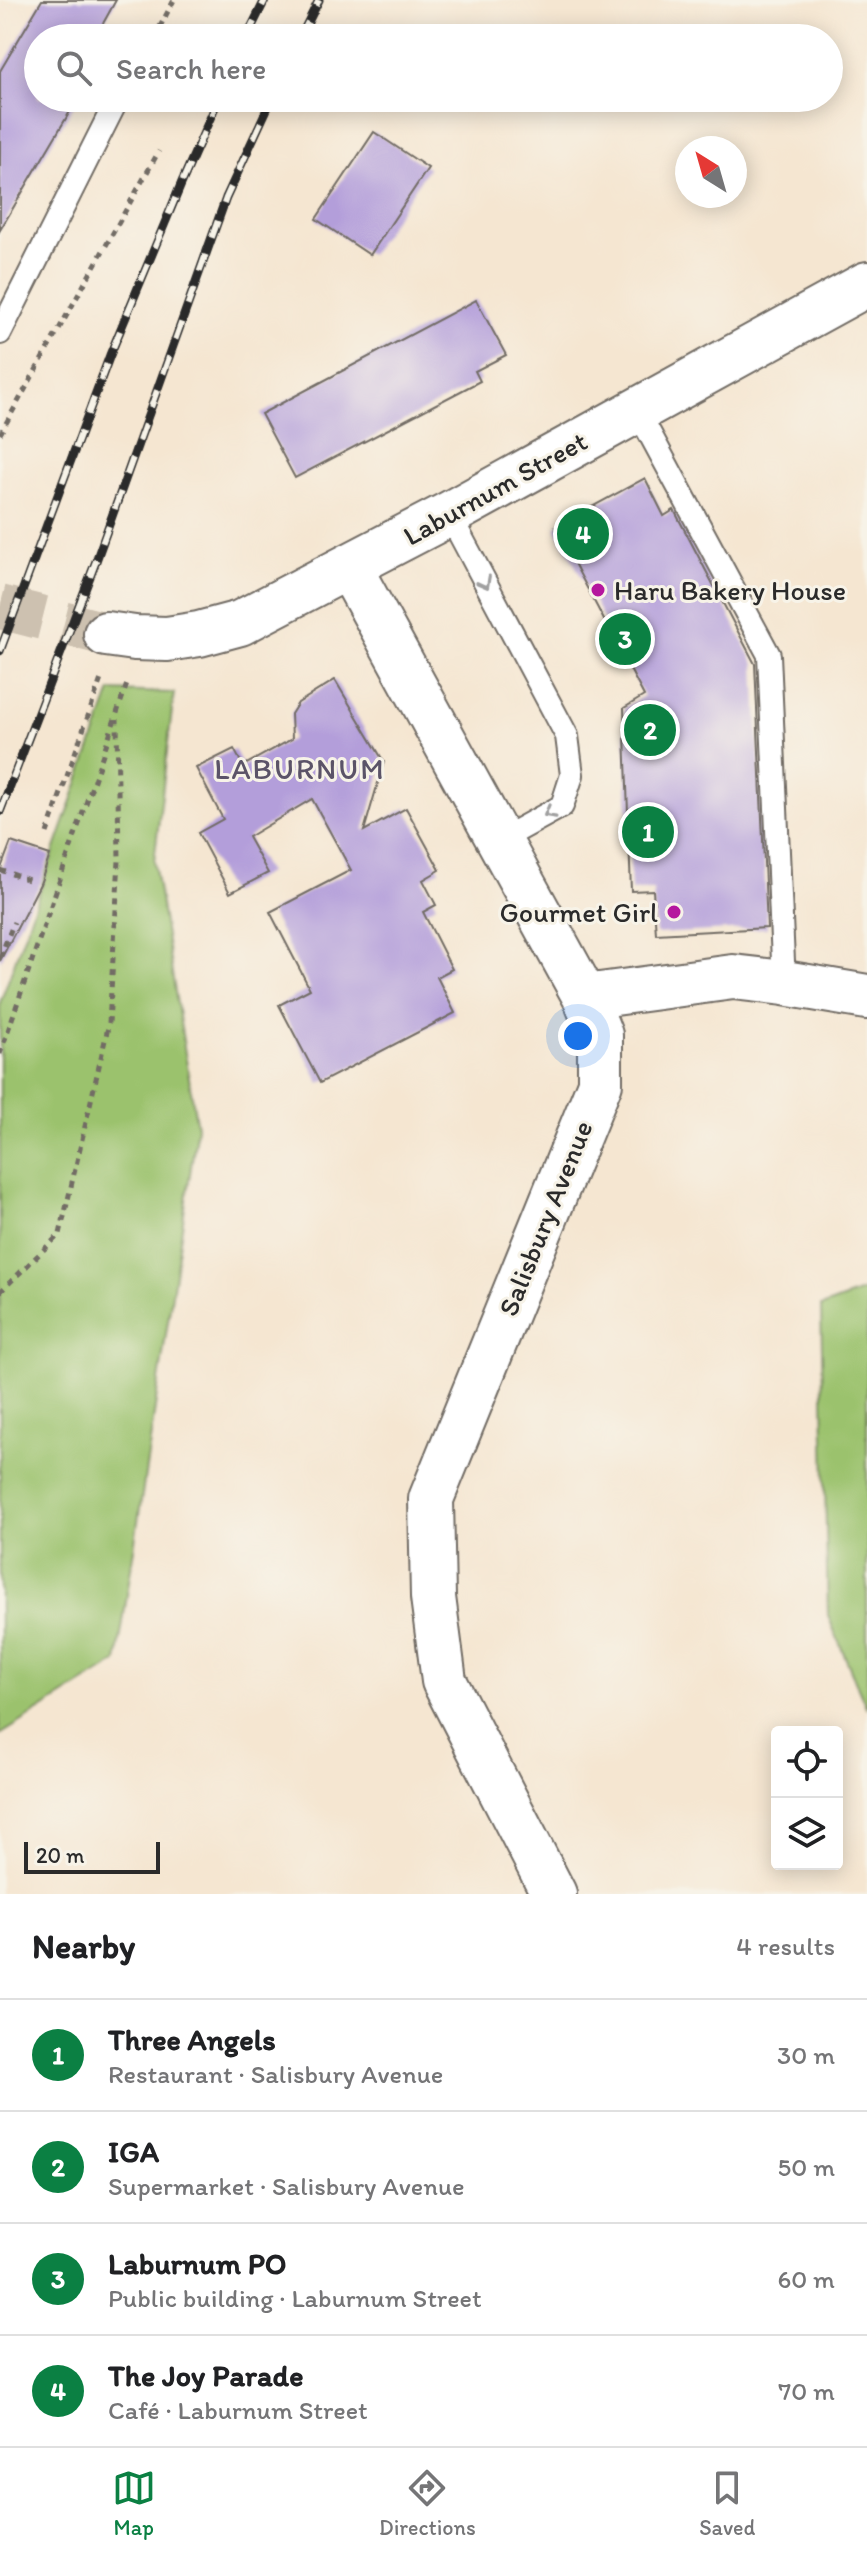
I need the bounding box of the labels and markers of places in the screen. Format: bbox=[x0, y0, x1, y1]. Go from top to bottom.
pin: 4 bbox=[557, 504, 609, 564]
place label: Haru Bakery House bbox=[614, 573, 846, 607]
marker: Haru Bakery House bbox=[589, 581, 607, 599]
pin: 3 bbox=[599, 609, 651, 669]
pin: 2 bbox=[624, 700, 676, 760]
pin: 1 bbox=[622, 802, 674, 862]
place label: Gourmet Girl bbox=[500, 895, 658, 929]
marker: Gourmet Girl bbox=[665, 903, 683, 921]

